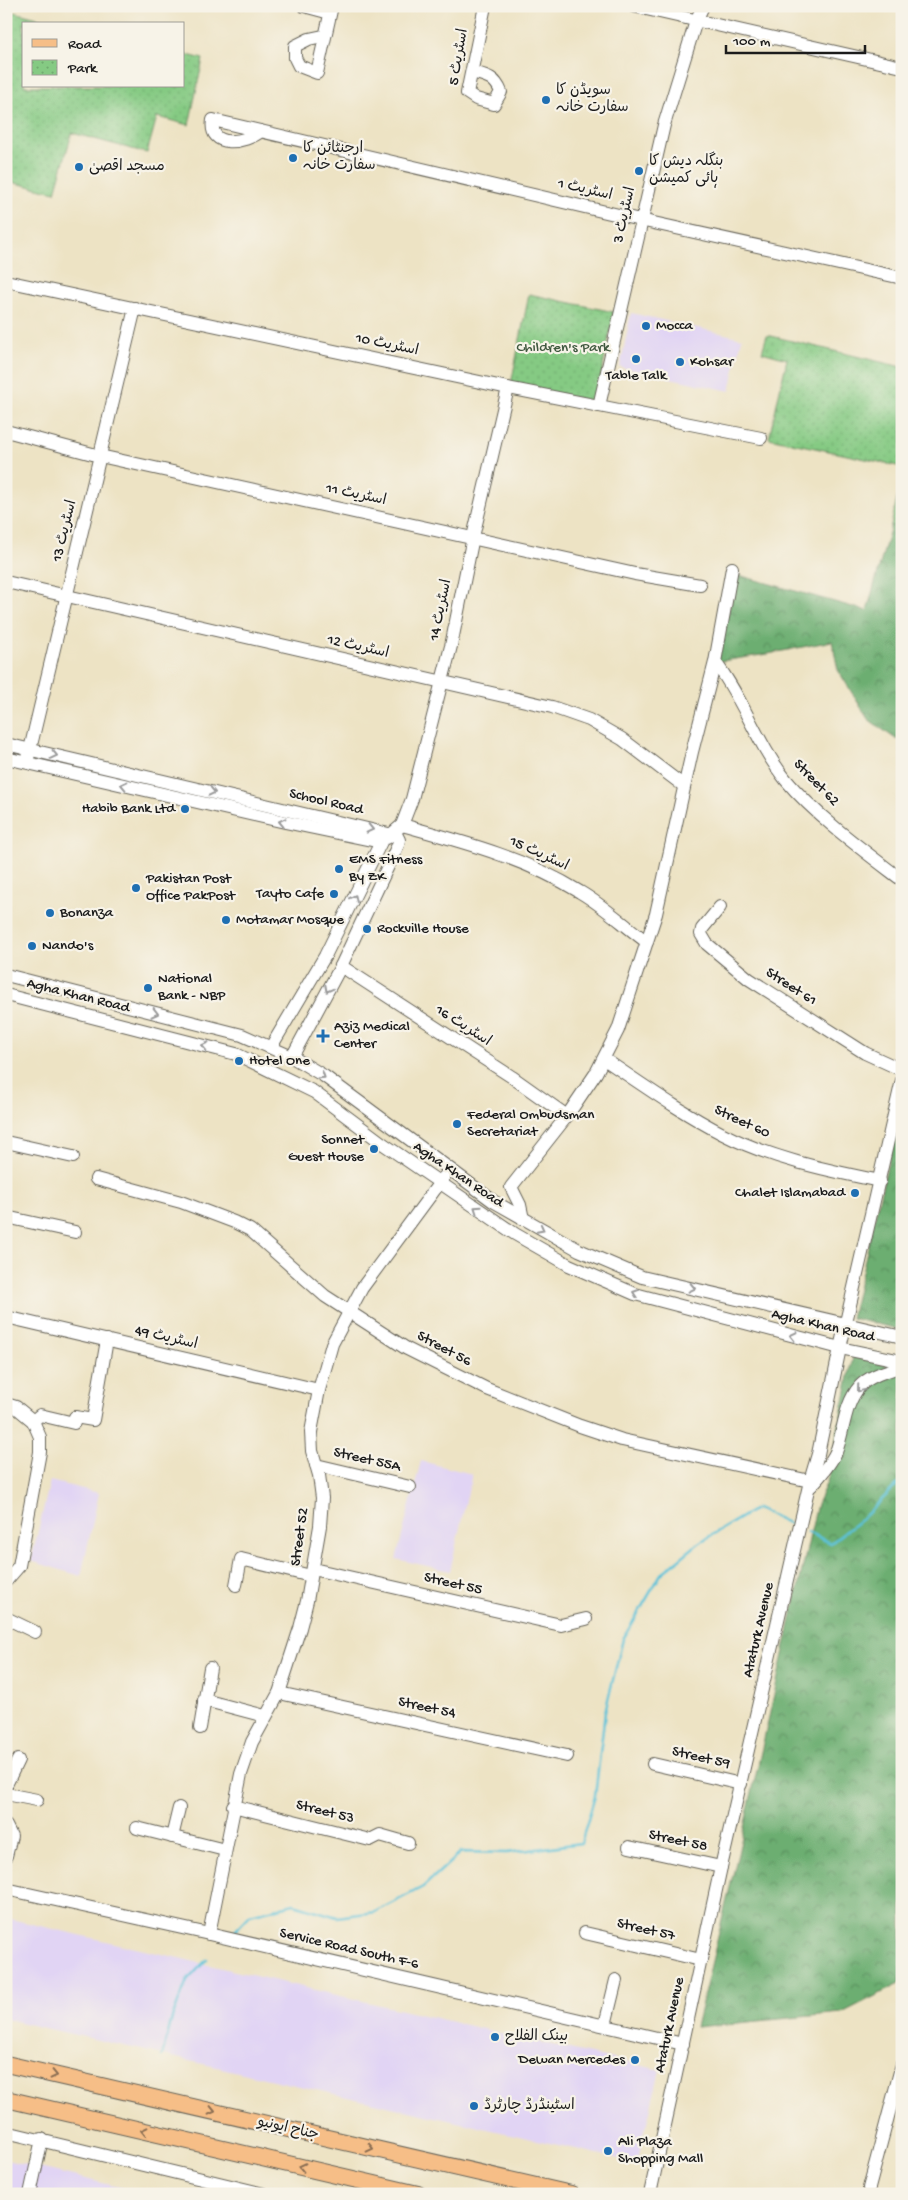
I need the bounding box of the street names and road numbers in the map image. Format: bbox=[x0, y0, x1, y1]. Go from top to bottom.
street label: اسٹریٹ 5 bbox=[445, 27, 473, 87]
street label: اسٹریٹ 1 bbox=[555, 175, 614, 205]
street label: اسٹریٹ 3 bbox=[610, 185, 640, 246]
street label: اسٹریٹ 10 bbox=[353, 329, 420, 360]
street label: اسٹریٹ 11 bbox=[323, 480, 388, 510]
street label: اسٹریٹ 13 bbox=[48, 498, 81, 565]
street label: اسٹریٹ 14 bbox=[425, 578, 456, 643]
street label: اسٹریٹ 12 bbox=[324, 631, 391, 663]
street label: Street 62 bbox=[789, 756, 843, 810]
street label: School Road bbox=[287, 785, 366, 820]
street label: اسٹریٹ 15 bbox=[506, 832, 571, 876]
street label: Street 61 bbox=[762, 964, 820, 1010]
street label: Agha Khan Road bbox=[25, 975, 132, 1018]
street label: اسٹریٹ 16 bbox=[431, 1001, 494, 1051]
street label: Street 60 bbox=[711, 1101, 773, 1143]
street label: Agha Khan Road bbox=[409, 1138, 508, 1213]
street label: Agha Khan Road bbox=[770, 1305, 878, 1347]
street label: اسٹریٹ 49 bbox=[133, 1322, 199, 1354]
street label: Street 56 bbox=[414, 1327, 475, 1371]
street label: Street 55A bbox=[332, 1444, 403, 1477]
street label: Street 52 bbox=[287, 1507, 313, 1567]
street label: Street 55 bbox=[422, 1569, 484, 1599]
street label: Ataturk Avenue bbox=[739, 1580, 779, 1679]
street label: Street 54 bbox=[396, 1693, 458, 1723]
street label: Street 59 bbox=[670, 1743, 732, 1774]
street label: Street 53 bbox=[294, 1796, 356, 1828]
street label: Street 58 bbox=[647, 1826, 709, 1856]
street label: Street 57 bbox=[615, 1915, 678, 1946]
street label: Service Road South F-6 bbox=[278, 1924, 421, 1974]
street label: Ataturk Avenue bbox=[651, 1975, 689, 2074]
street label: جناح ایونیو bbox=[255, 2113, 320, 2145]

